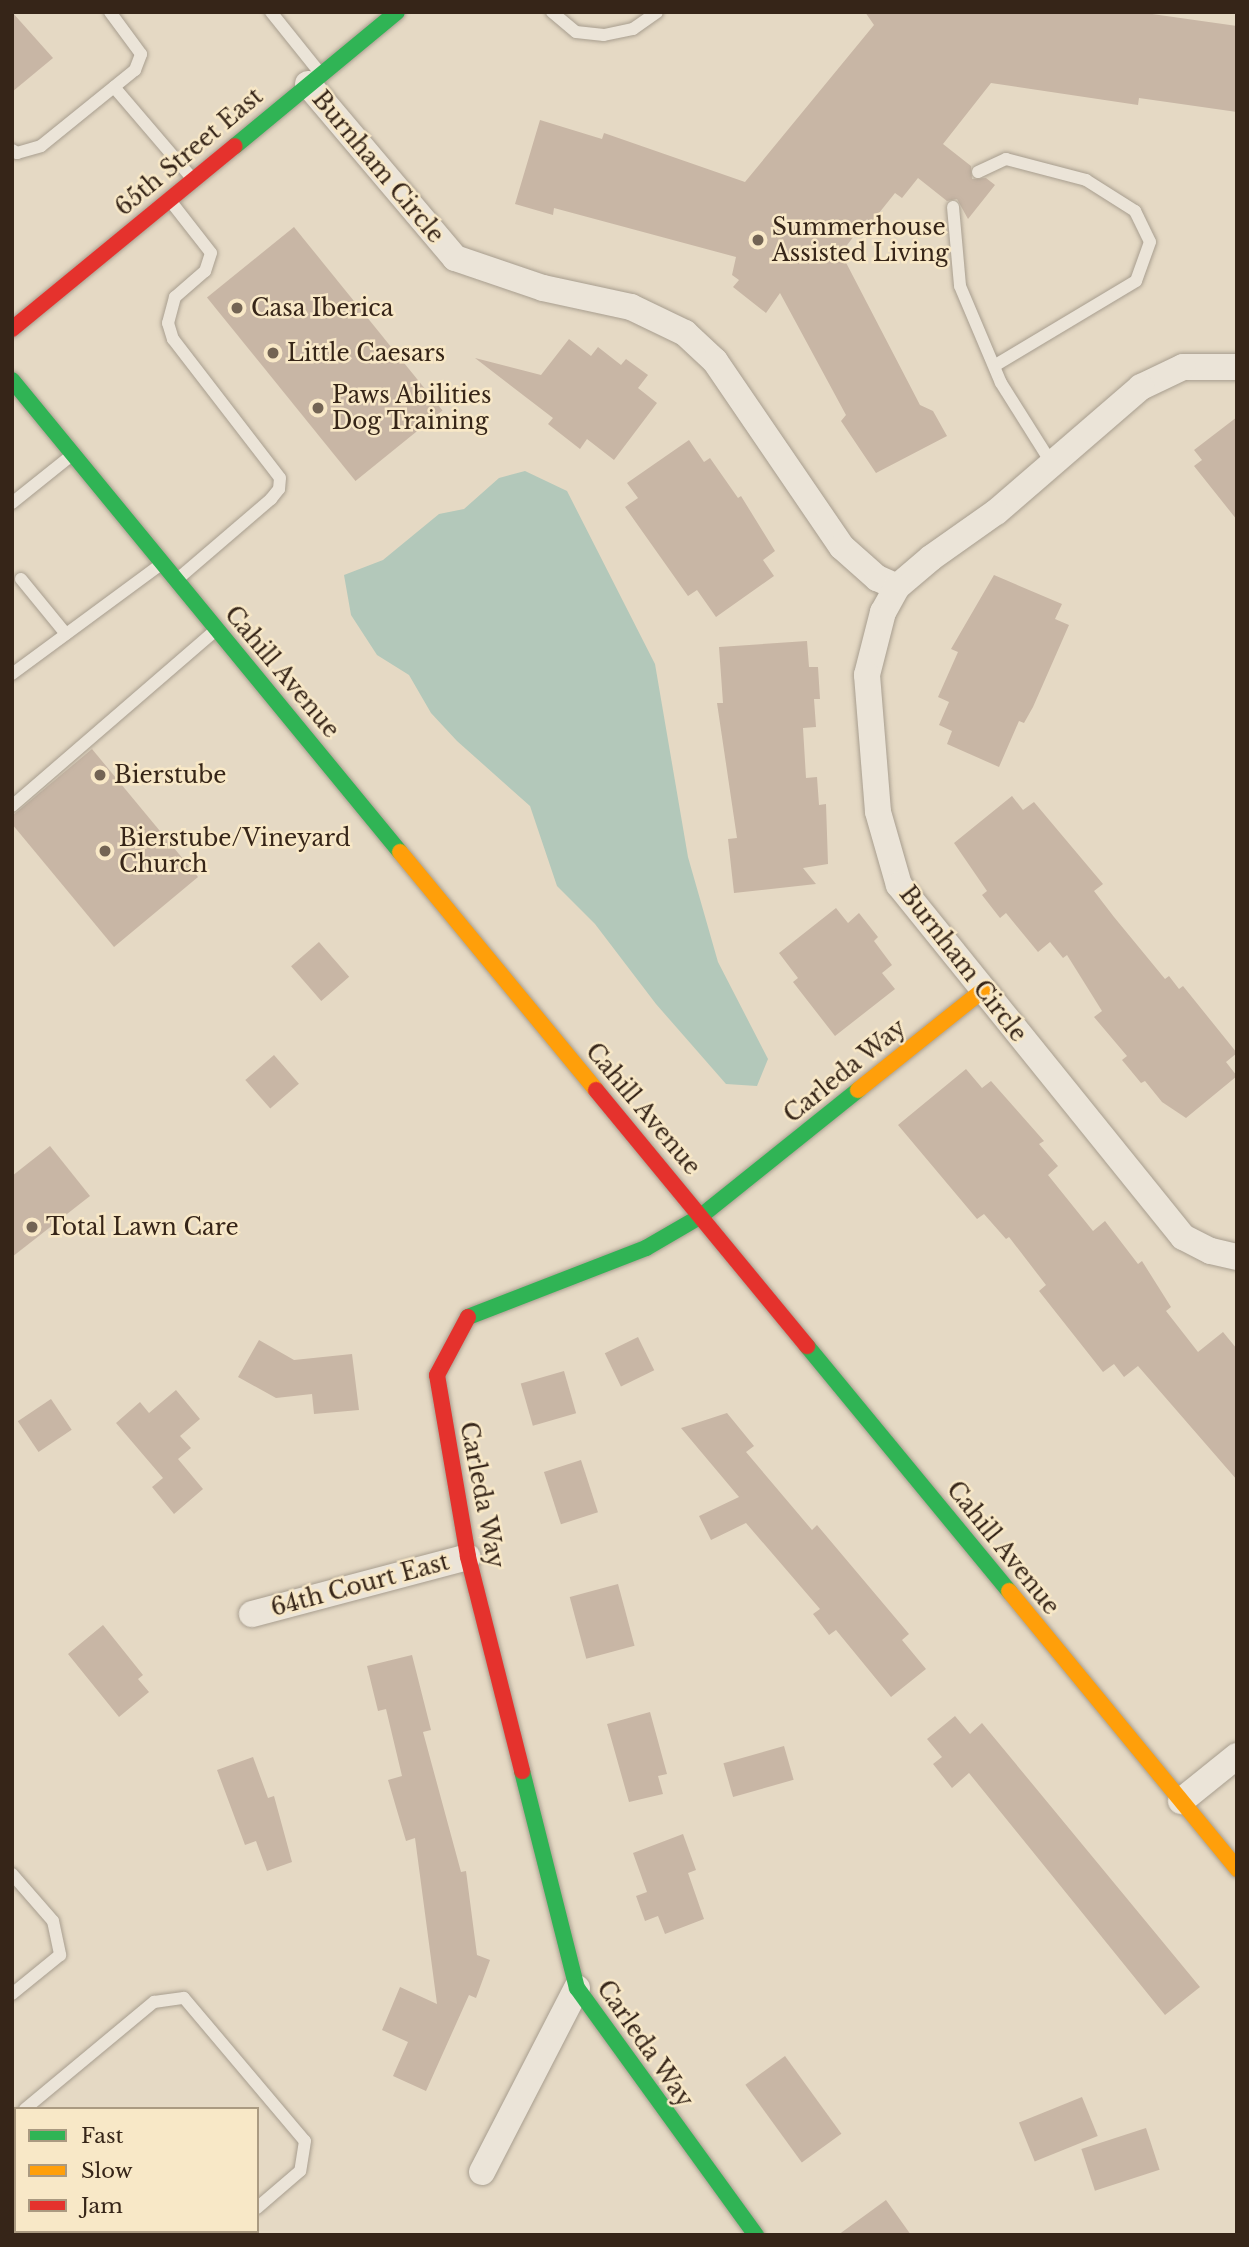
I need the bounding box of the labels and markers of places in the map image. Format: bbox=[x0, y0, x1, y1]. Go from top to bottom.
place label: Summerhouse Assisted Living bbox=[772, 213, 949, 267]
marker: Summerhouse Assisted Living bbox=[750, 232, 766, 248]
place label: Casa Iberica bbox=[251, 294, 394, 322]
marker: Casa Iberica bbox=[229, 300, 245, 316]
place label: Little Caesars bbox=[287, 339, 445, 367]
marker: Little Caesars bbox=[265, 345, 281, 361]
place label: Paws Abilities Dog Training bbox=[332, 381, 492, 435]
marker: Paws Abilities Dog Training bbox=[310, 400, 326, 416]
place label: Bierstube bbox=[114, 761, 226, 789]
marker: Bierstube bbox=[92, 767, 108, 783]
place label: Bierstube/Vineyard Church bbox=[119, 824, 350, 878]
marker: Bierstube/Vineyard Church bbox=[97, 843, 113, 859]
place label: Total Lawn Care bbox=[46, 1213, 239, 1241]
marker: Total Lawn Care bbox=[24, 1219, 40, 1235]

